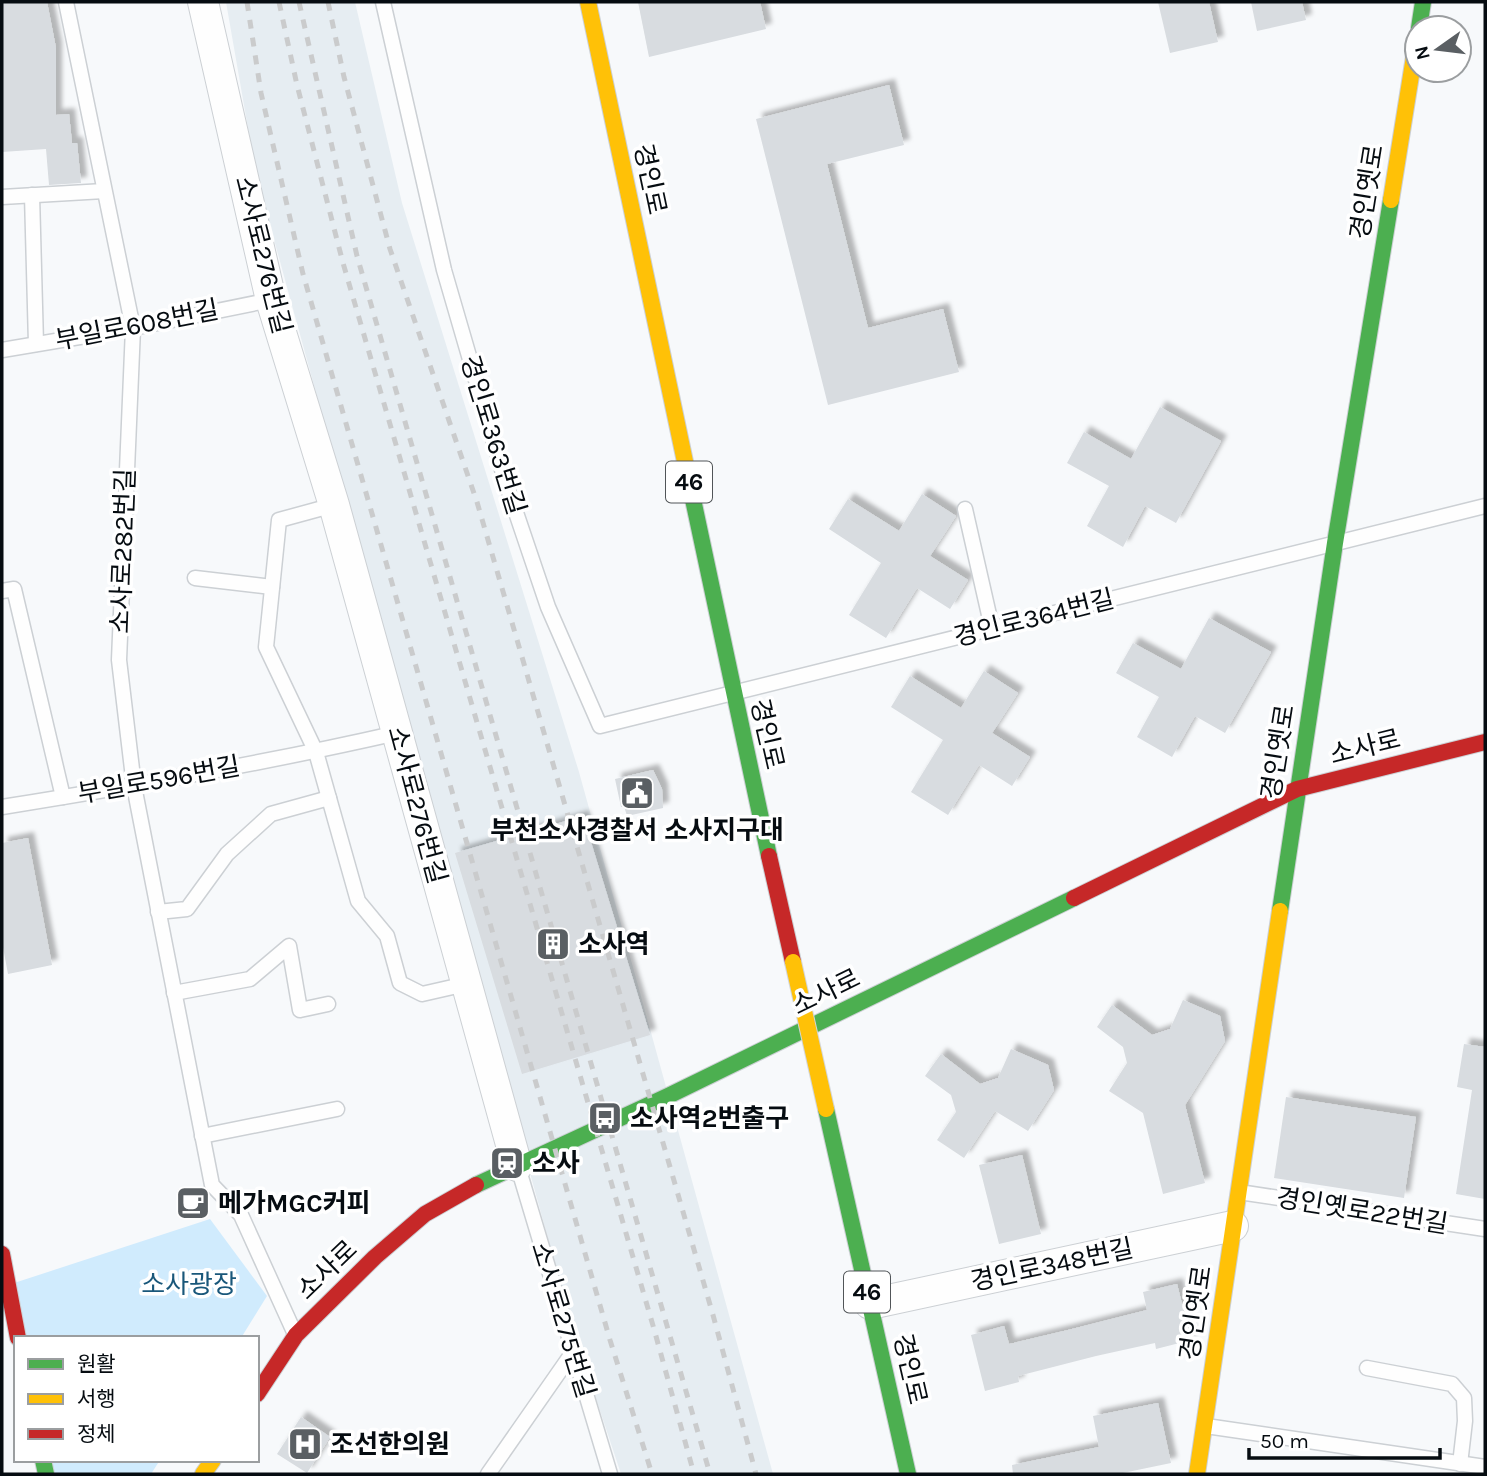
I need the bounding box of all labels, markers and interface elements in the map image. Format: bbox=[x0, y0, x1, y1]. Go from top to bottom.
north arrow bbox=[1403, 14, 1473, 84]
text: N bbox=[1410, 44, 1435, 62]
street label: 경인로 bbox=[627, 141, 673, 217]
street label: 경인옛로 bbox=[1344, 142, 1390, 242]
street label: 소사로276번길 bbox=[228, 173, 298, 337]
street label: 부일로608번길 bbox=[53, 294, 221, 356]
street label: 경인로363번길 bbox=[454, 351, 532, 519]
road number: 46 bbox=[666, 462, 712, 503]
street label: 소사로282번길 bbox=[105, 468, 141, 634]
street label: 경인로364번길 bbox=[951, 583, 1117, 653]
street label: 경인로 bbox=[744, 696, 790, 772]
street label: 경인옛로 bbox=[1255, 702, 1301, 802]
street label: 소사로276번길 bbox=[381, 723, 453, 887]
street label: 소사로 bbox=[1326, 723, 1404, 771]
street label: 부일로596번길 bbox=[75, 750, 243, 810]
public building icon: 부천소사경찰서 소사지구대 bbox=[618, 774, 656, 812]
place label: 부천소사경찰서 소사지구대 bbox=[490, 815, 784, 846]
building icon: 소사역 bbox=[534, 925, 572, 963]
place label: 소사역 bbox=[578, 929, 650, 960]
street label: 소사로 bbox=[787, 962, 865, 1022]
bus stop icon: 소사역2번출구 bbox=[586, 1099, 624, 1137]
place label: 소사역2번출구 bbox=[630, 1103, 789, 1134]
station icon: 소사 bbox=[488, 1144, 526, 1182]
place label: 소사 bbox=[532, 1148, 580, 1179]
street label: 경인옛로22번길 bbox=[1274, 1182, 1450, 1240]
cafe icon: 메가MGC커피 bbox=[174, 1184, 212, 1222]
place label: 메가MGC커피 bbox=[218, 1188, 371, 1219]
street label: 경인로348번길 bbox=[968, 1233, 1136, 1297]
street label: 소사로 bbox=[290, 1234, 364, 1306]
street label: 소사로275번길 bbox=[525, 1238, 601, 1402]
street label: 경인옛로 bbox=[1174, 1263, 1218, 1363]
park label: 소사광장 bbox=[141, 1269, 237, 1300]
road number: 46 bbox=[844, 1272, 890, 1312]
street label: 경인로 bbox=[887, 1331, 933, 1407]
legend bbox=[14, 1336, 259, 1462]
text: 원활 bbox=[77, 1352, 116, 1376]
text: 서행 bbox=[77, 1387, 116, 1411]
scale bar bbox=[1249, 1416, 1440, 1460]
text: 정체 bbox=[77, 1422, 116, 1446]
hospital icon: 조선한의원 bbox=[286, 1425, 324, 1463]
place label: 조선한의원 bbox=[330, 1429, 450, 1460]
text: 50 m bbox=[1260, 1429, 1309, 1453]

